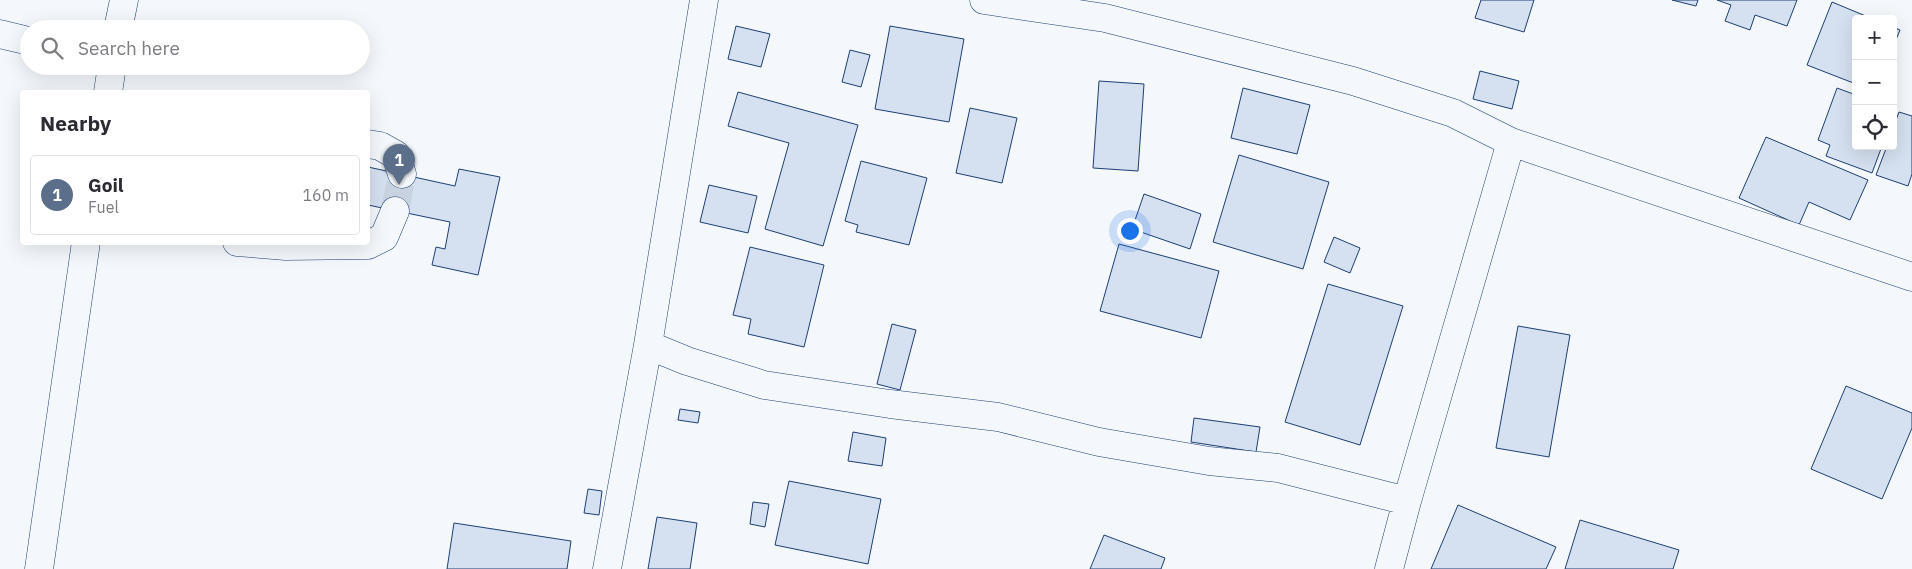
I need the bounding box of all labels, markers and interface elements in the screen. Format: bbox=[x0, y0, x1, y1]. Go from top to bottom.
map controls bbox=[1852, 15, 1897, 150]
button: + bbox=[1852, 15, 1897, 60]
search box bbox=[20, 20, 370, 75]
icon: search bbox=[38, 34, 66, 62]
text: Search here bbox=[78, 36, 180, 60]
button: − bbox=[1852, 60, 1897, 105]
button: locate bbox=[1852, 105, 1897, 150]
text: Nearby bbox=[40, 109, 111, 137]
pin: 1 bbox=[383, 144, 415, 185]
text: Goil bbox=[88, 173, 124, 197]
text: 1 bbox=[52, 185, 62, 205]
text: 160 m bbox=[302, 185, 349, 205]
text: Fuel bbox=[88, 197, 119, 217]
your location bbox=[1117, 218, 1143, 244]

